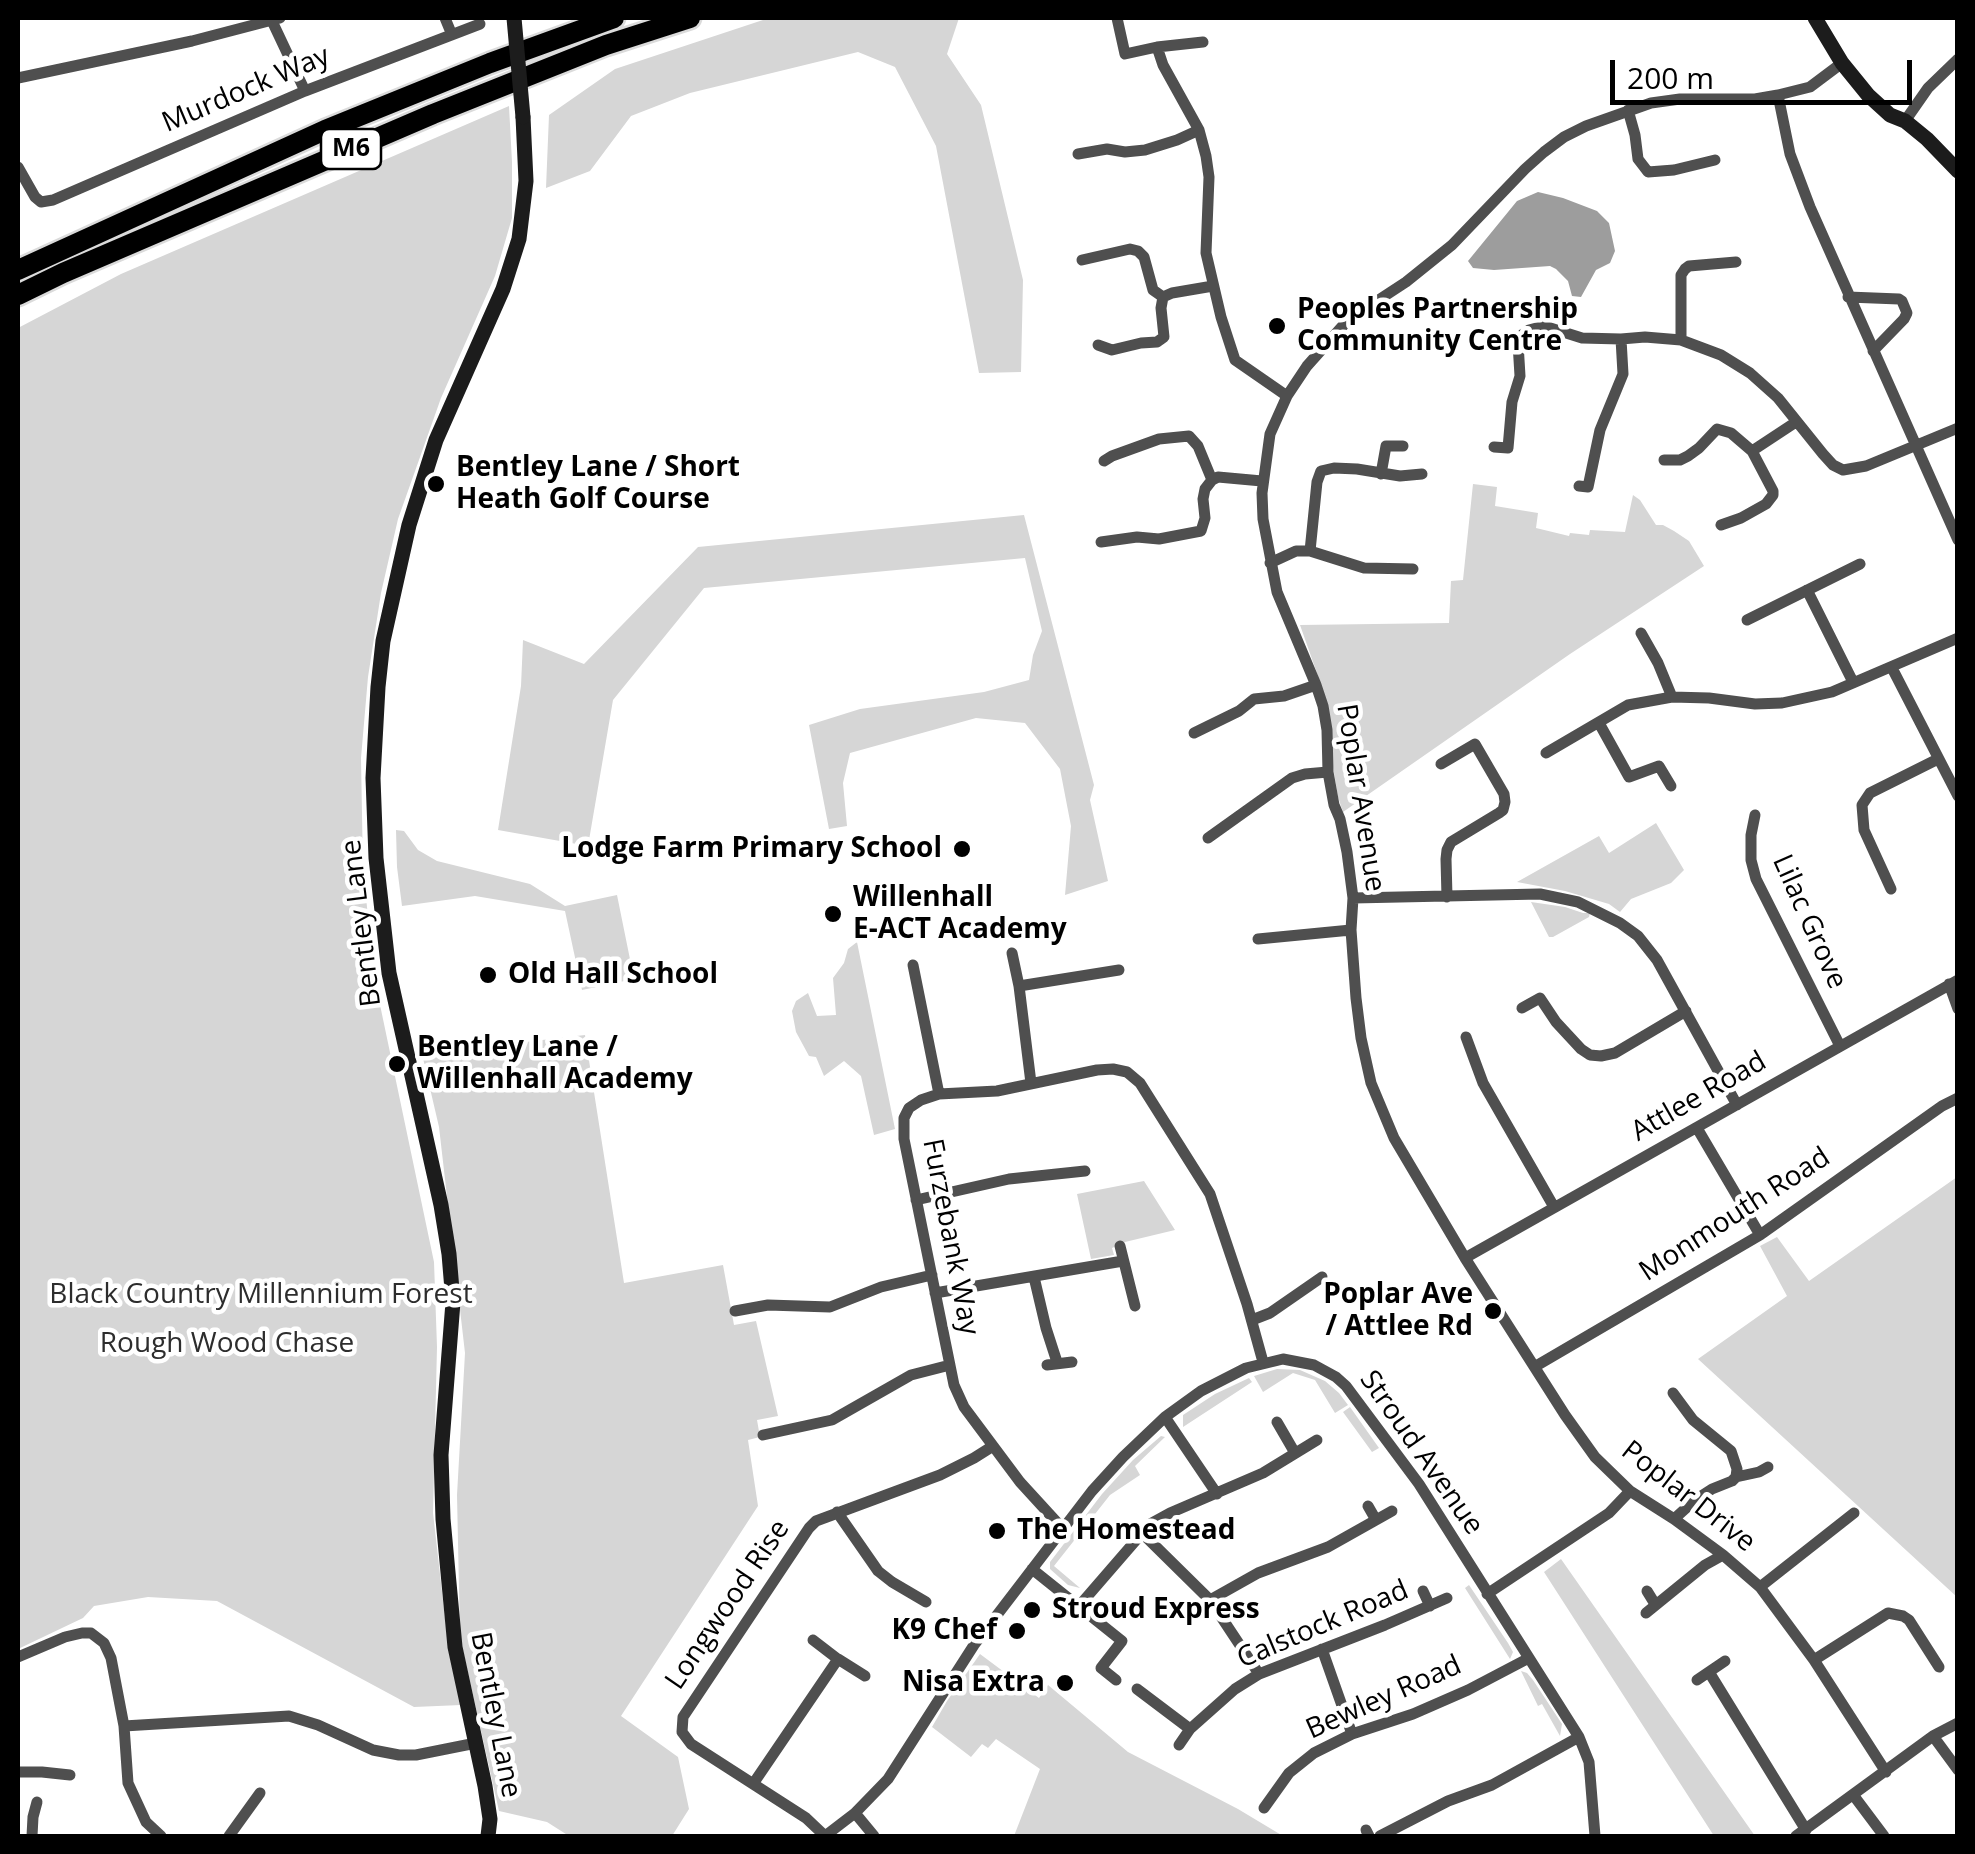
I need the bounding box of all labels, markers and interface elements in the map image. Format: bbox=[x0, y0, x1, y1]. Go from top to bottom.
street label: Murdock Way bbox=[157, 40, 335, 140]
scale bar bbox=[1615, 40, 1918, 102]
text: 200 m bbox=[1627, 57, 1714, 98]
road number: M6 bbox=[321, 129, 381, 169]
place label: Peoples Partnership Community Centre bbox=[1297, 293, 1578, 359]
marker: Peoples Partnership Community Centre bbox=[1266, 315, 1288, 337]
place label: Bentley Lane / Short Heath Golf Course bbox=[456, 451, 740, 517]
marker: Bentley Lane / Short Heath Golf Course bbox=[425, 473, 447, 495]
street label: Poplar Avenue bbox=[1329, 702, 1391, 894]
place label: Lodge Farm Primary School bbox=[561, 832, 942, 866]
street label: Bentley Lane bbox=[335, 838, 389, 1008]
marker: Lodge Farm Primary School bbox=[951, 838, 973, 860]
street label: Lilac Grove bbox=[1764, 850, 1854, 994]
place label: Willenhall E-ACT Academy bbox=[853, 881, 1067, 947]
marker: Willenhall E-ACT Academy bbox=[822, 903, 844, 925]
place label: Old Hall School bbox=[508, 958, 718, 992]
marker: Old Hall School bbox=[477, 964, 499, 986]
place label: Bentley Lane / Willenhall Academy bbox=[417, 1031, 693, 1097]
street label: Attlee Road bbox=[1626, 1045, 1772, 1149]
marker: Bentley Lane / Willenhall Academy bbox=[386, 1053, 408, 1075]
street label: Furzebank Way bbox=[915, 1136, 985, 1338]
street label: Monmouth Road bbox=[1633, 1141, 1837, 1289]
park label: Black Country Millennium Forest bbox=[49, 1278, 473, 1312]
place label: Poplar Ave / Attlee Rd bbox=[1323, 1278, 1473, 1344]
marker: Poplar Ave / Attlee Rd bbox=[1482, 1300, 1504, 1322]
park label: Rough Wood Chase bbox=[100, 1327, 354, 1361]
street label: Stroud Avenue bbox=[1352, 1364, 1490, 1542]
street label: Poplar Drive bbox=[1614, 1434, 1762, 1560]
street label: Longwood Rise bbox=[659, 1514, 797, 1696]
place label: The Homestead bbox=[1017, 1514, 1235, 1548]
marker: The Homestead bbox=[986, 1520, 1008, 1542]
street label: Calstock Road bbox=[1232, 1574, 1414, 1676]
place label: Stroud Express bbox=[1052, 1593, 1260, 1627]
marker: Stroud Express bbox=[1021, 1599, 1043, 1621]
place label: K9 Chef bbox=[891, 1614, 997, 1648]
marker: K9 Chef bbox=[1006, 1620, 1028, 1642]
street label: Bentley Lane bbox=[462, 1629, 528, 1801]
street label: Bewley Road bbox=[1301, 1649, 1467, 1747]
place label: Nisa Extra bbox=[902, 1666, 1045, 1700]
marker: Nisa Extra bbox=[1054, 1672, 1076, 1694]

